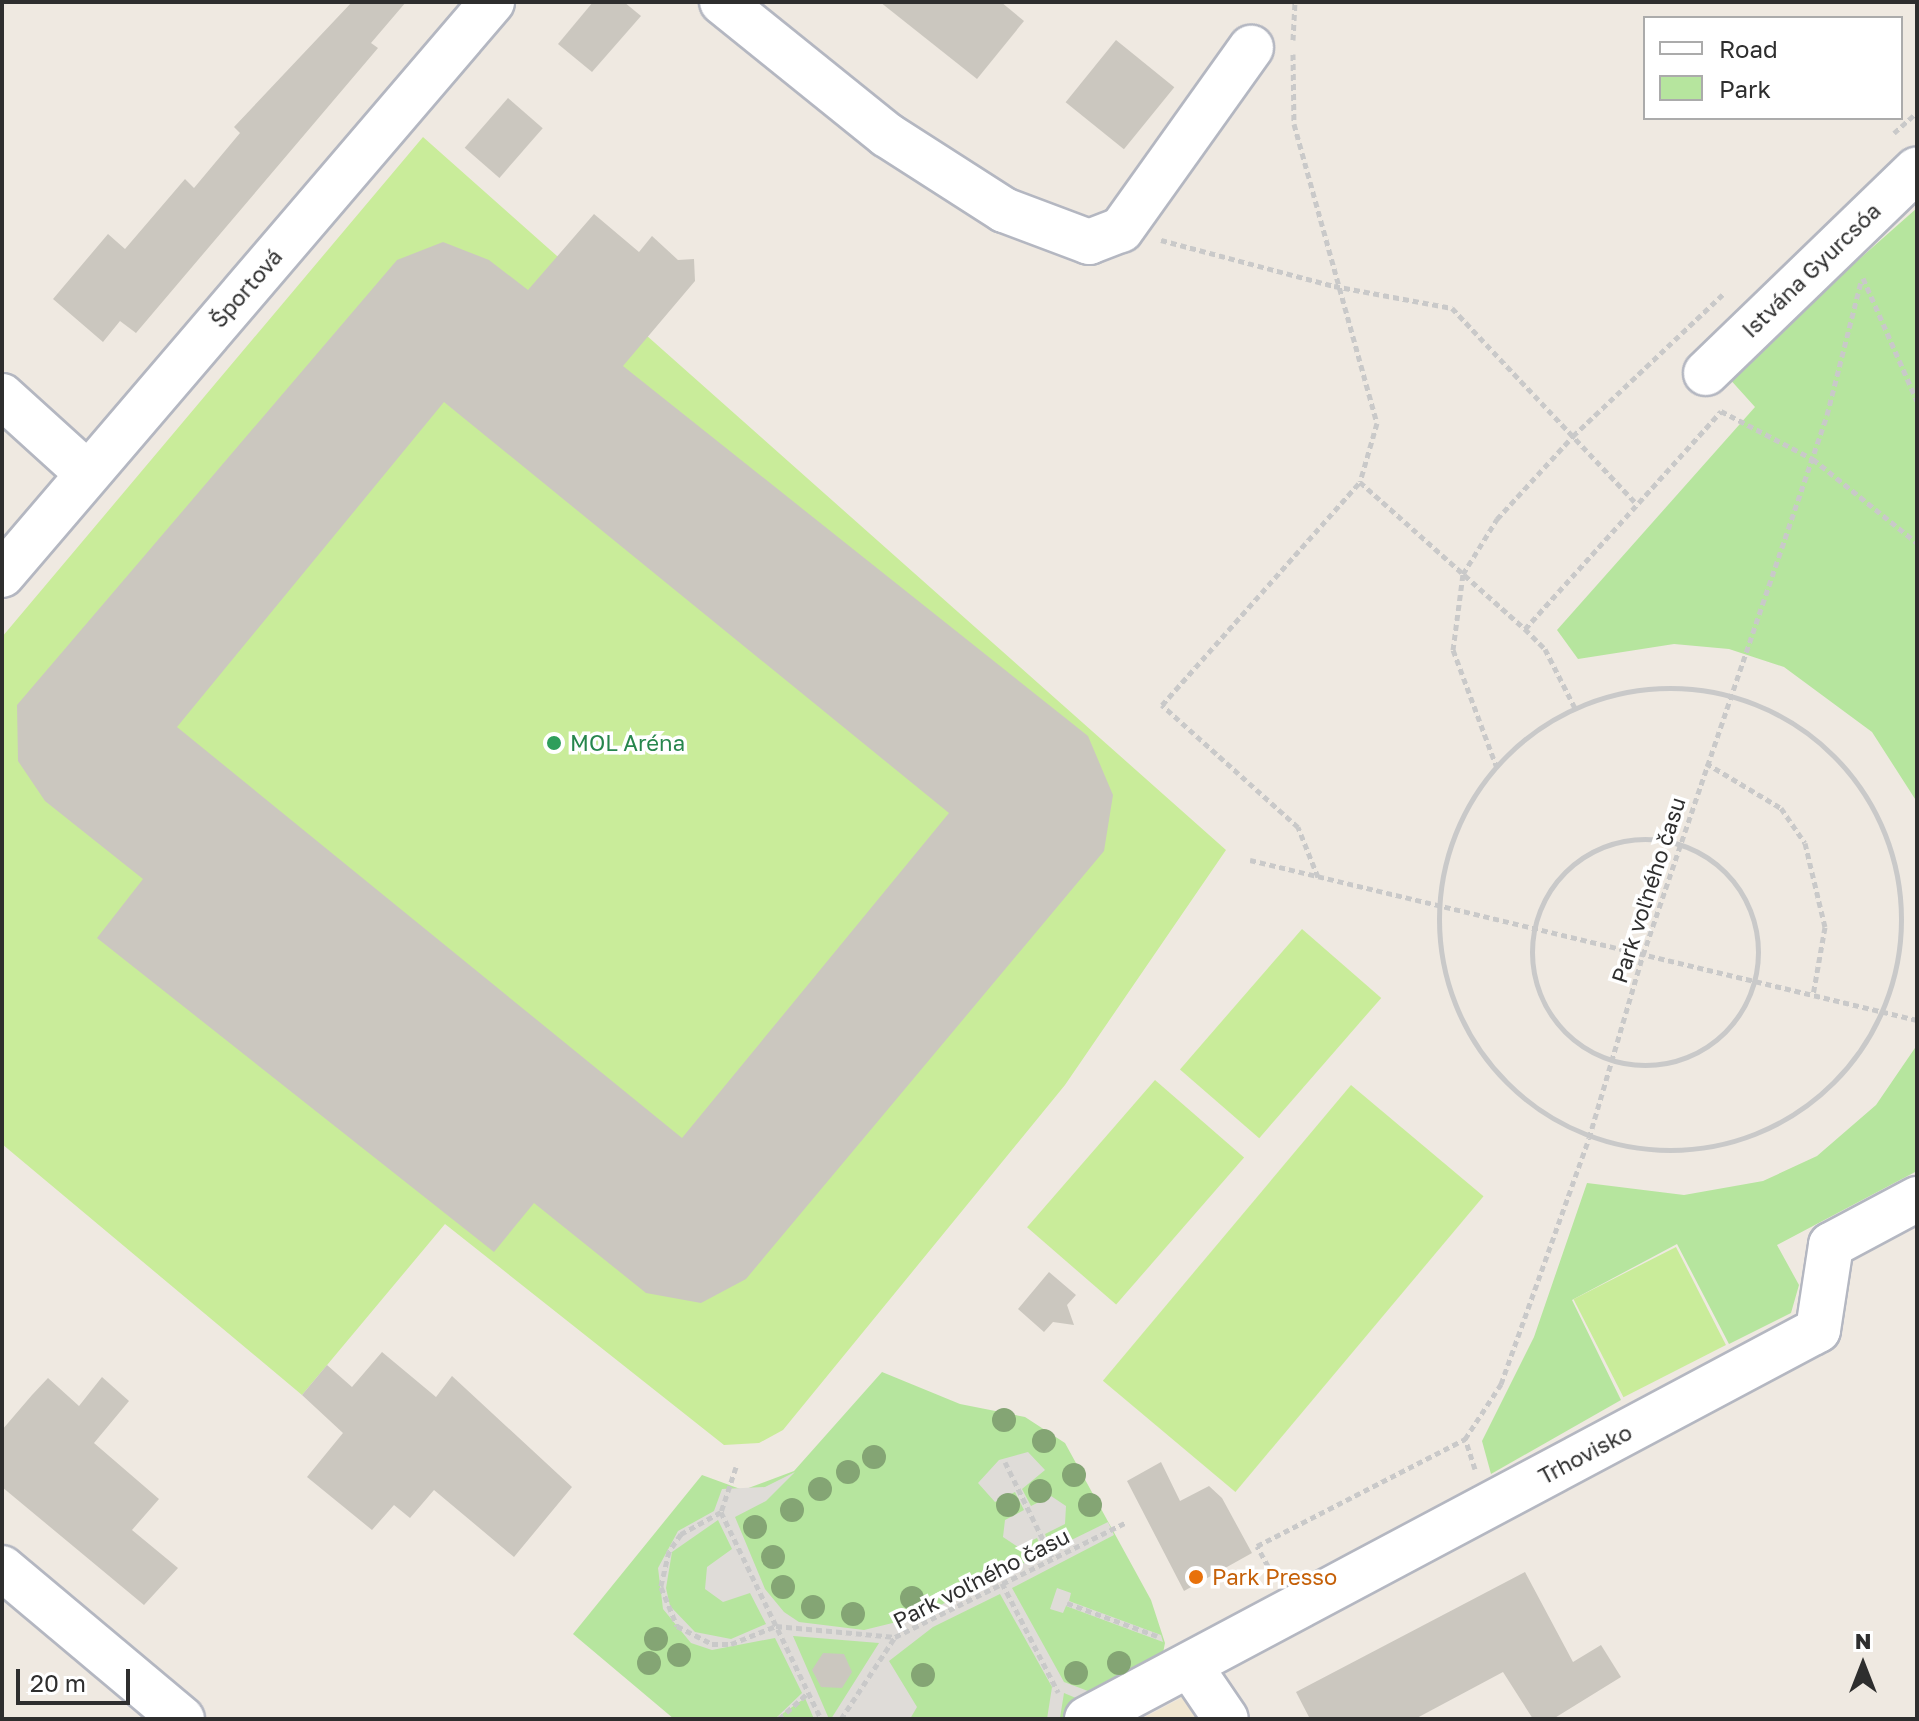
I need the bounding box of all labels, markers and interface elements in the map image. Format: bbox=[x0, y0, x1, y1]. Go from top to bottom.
legend bbox=[1643, 16, 1903, 120]
text: Road bbox=[1719, 34, 1778, 63]
text: Park bbox=[1719, 74, 1771, 103]
street label: Istvána Gyurcsóa bbox=[1736, 197, 1886, 343]
street label: Športová bbox=[205, 243, 287, 333]
place label: MOL Aréna bbox=[570, 730, 685, 756]
marker: MOL Aréna bbox=[545, 734, 563, 752]
street label: Park voľného času bbox=[1605, 794, 1691, 986]
street label: Trhovisko bbox=[1534, 1418, 1636, 1490]
street label: Park voľného času bbox=[889, 1522, 1073, 1634]
place label: Park Presso bbox=[1212, 1564, 1337, 1590]
marker: Park Presso bbox=[1187, 1568, 1205, 1586]
north arrow bbox=[1823, 1625, 1903, 1705]
text: N bbox=[1855, 1627, 1871, 1654]
scale bar bbox=[20, 1653, 134, 1703]
text: 20 m bbox=[30, 1668, 86, 1697]

